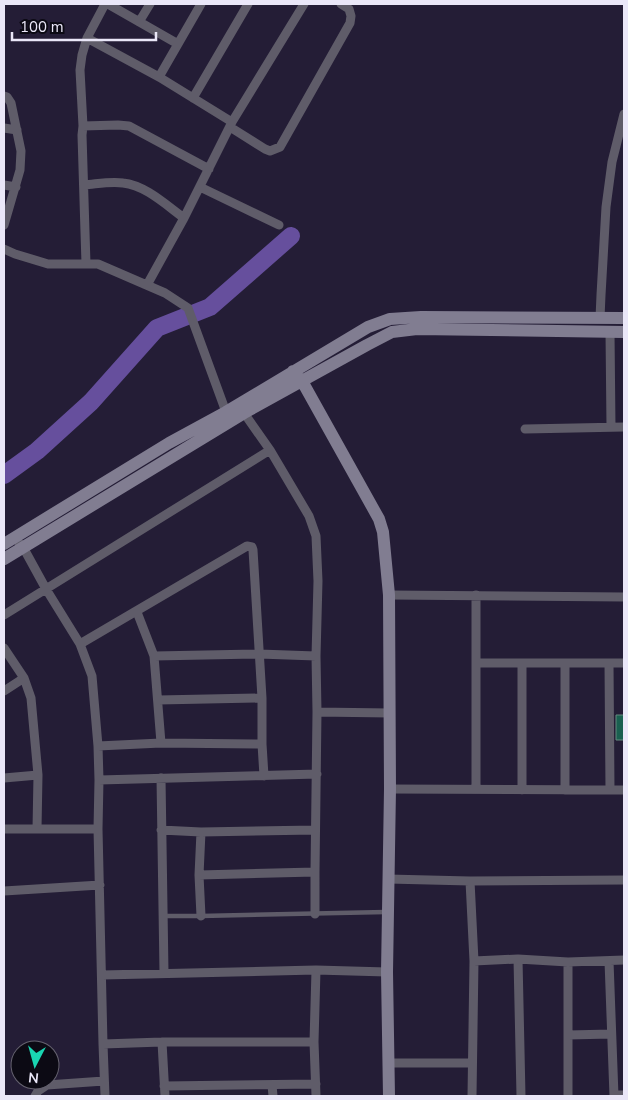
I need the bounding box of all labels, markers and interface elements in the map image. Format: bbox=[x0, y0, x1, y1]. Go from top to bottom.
scale bar bbox=[12, 10, 156, 42]
text: 100 m bbox=[20, 17, 64, 37]
north arrow bbox=[10, 1040, 60, 1090]
text: N bbox=[27, 1067, 40, 1087]

